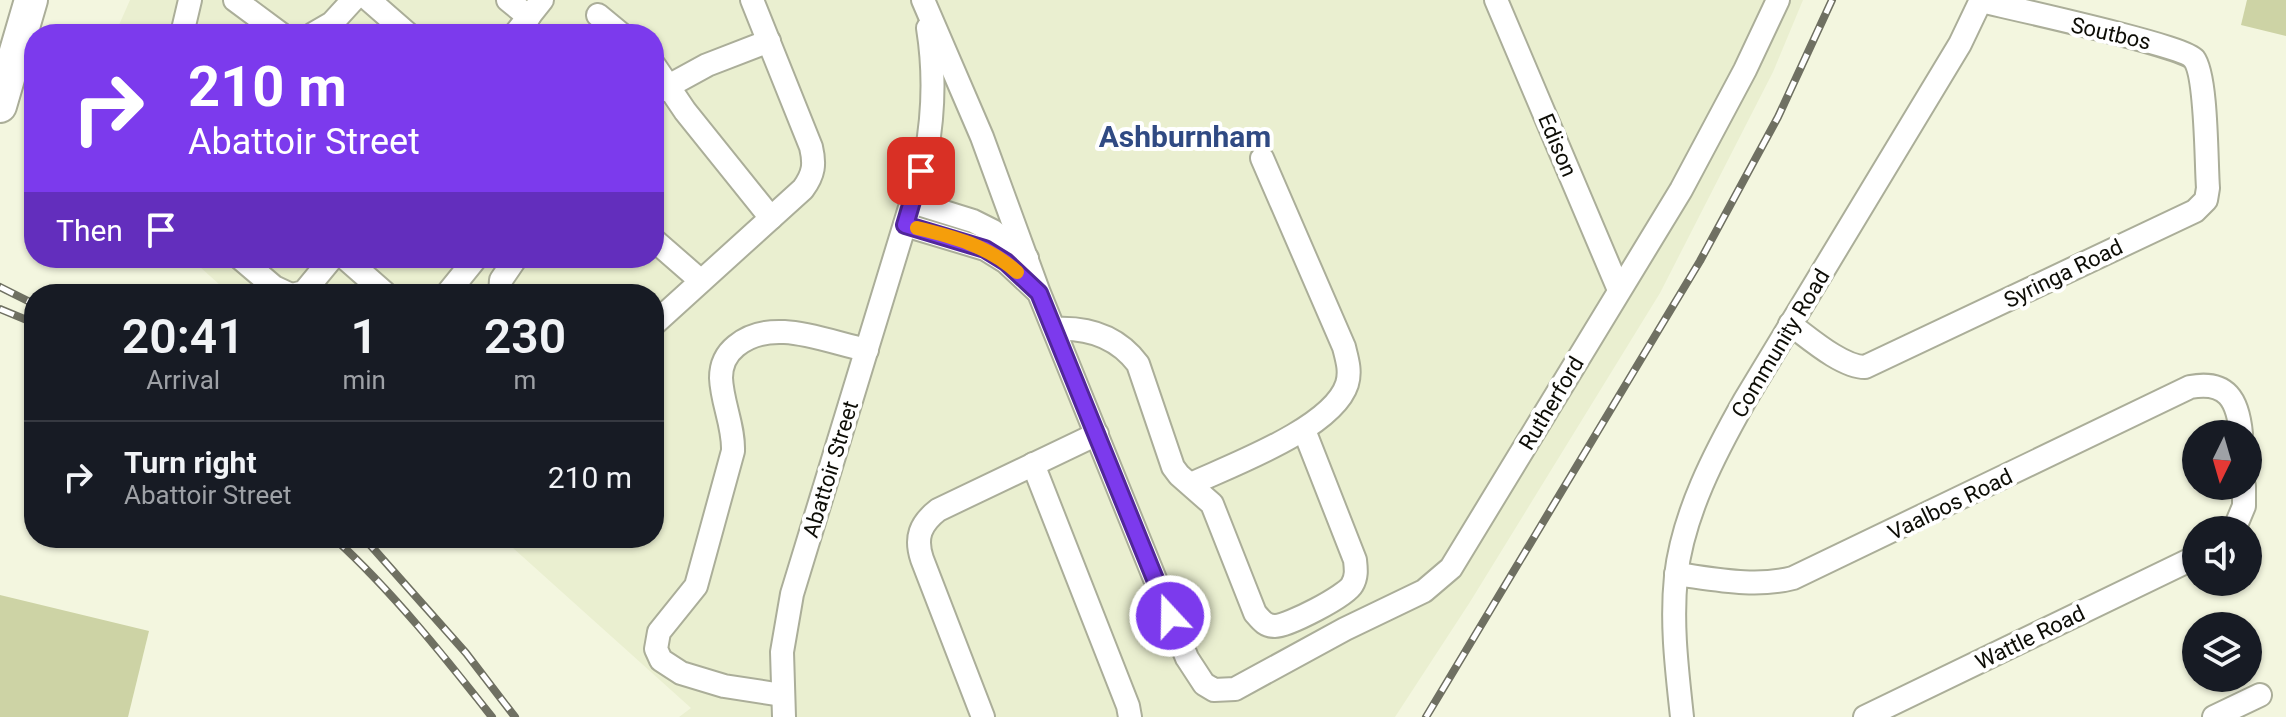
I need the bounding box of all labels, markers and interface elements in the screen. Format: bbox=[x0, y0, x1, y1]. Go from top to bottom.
street label: Soutbos bbox=[2069, 12, 2153, 55]
text: 210 m bbox=[188, 54, 347, 120]
icon: right bbox=[56, 56, 160, 160]
street label: Edison bbox=[1533, 110, 1582, 181]
district label: Ashburnham bbox=[1099, 119, 1271, 154]
text: Abattoir Street bbox=[188, 121, 420, 163]
pin bbox=[887, 137, 955, 205]
icon: arrive bbox=[899, 149, 943, 193]
icon: arrive bbox=[139, 208, 183, 252]
text: Then bbox=[56, 213, 123, 248]
street label: Syringa Road bbox=[2000, 234, 2127, 313]
street label: Community Road bbox=[1726, 265, 1835, 422]
text: 20:41 bbox=[122, 308, 245, 365]
text: 1 bbox=[351, 308, 378, 365]
text: 230 bbox=[484, 308, 566, 365]
street label: Rutherford bbox=[1514, 352, 1589, 454]
text: Arrival bbox=[146, 365, 220, 395]
text: min bbox=[342, 365, 386, 395]
text: m bbox=[514, 365, 536, 395]
street label: Abattoir Street bbox=[798, 398, 863, 541]
north arrow bbox=[2182, 420, 2262, 500]
map controls bbox=[2182, 420, 2262, 692]
text: Turn right bbox=[124, 445, 257, 480]
icon: right bbox=[56, 455, 100, 499]
text: 210 m bbox=[548, 460, 632, 495]
street label: Vaalbos Road bbox=[1884, 464, 2016, 545]
text: Abattoir Street bbox=[124, 480, 291, 510]
button: sound bbox=[2182, 516, 2262, 596]
position arrow bbox=[1128, 574, 1212, 658]
street label: Wattle Road bbox=[1971, 600, 2089, 675]
button: layers bbox=[2182, 612, 2262, 692]

